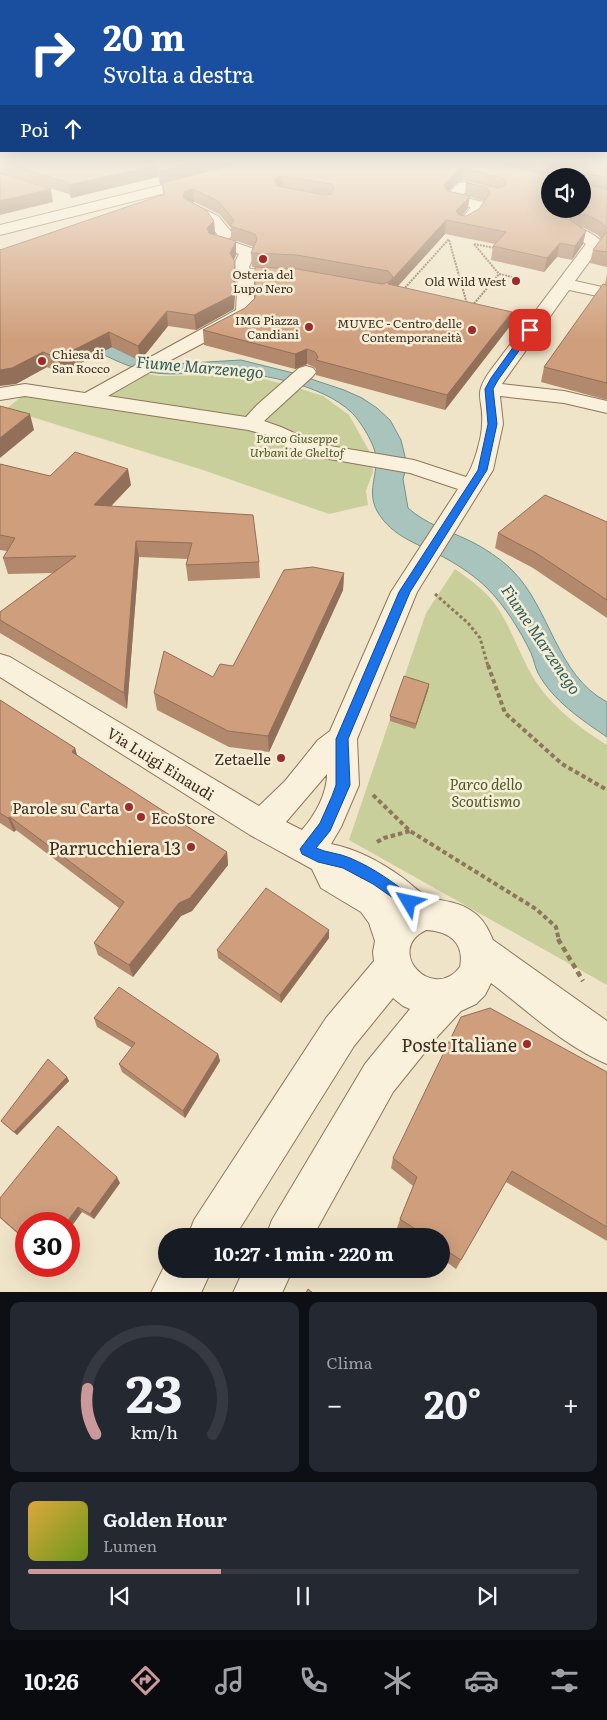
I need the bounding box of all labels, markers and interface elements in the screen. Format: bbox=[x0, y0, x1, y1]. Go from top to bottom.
text: 20 m bbox=[103, 10, 185, 62]
icon: right bbox=[20, 20, 85, 85]
text: Svolta a destra bbox=[103, 57, 254, 90]
text: Poi bbox=[20, 115, 49, 143]
icon: ahead bbox=[59, 115, 87, 143]
map controls bbox=[541, 168, 591, 218]
button: sound bbox=[541, 168, 591, 218]
marker: Osteria del Lupo Nero bbox=[257, 253, 269, 265]
place label: Osteria del Lupo Nero bbox=[232, 265, 294, 297]
place label: Old Wild West bbox=[425, 272, 506, 290]
marker: Old Wild West bbox=[510, 275, 522, 287]
pin bbox=[509, 309, 551, 351]
place label: IMG Piazza Candiani bbox=[235, 311, 300, 343]
place label: MUVEC - Centro delle Contemporaneità bbox=[337, 314, 463, 346]
icon: arrive bbox=[516, 316, 544, 344]
marker: IMG Piazza Candiani bbox=[303, 321, 315, 333]
marker: MUVEC - Centro delle Contemporaneità bbox=[466, 324, 478, 336]
place label: Chiesa di San Rocco bbox=[52, 345, 110, 377]
water label: Fiume Marzenego bbox=[135, 348, 265, 384]
marker: Chiesa di San Rocco bbox=[36, 355, 48, 367]
park label: Parco Giuseppe Urbani de Gheltof bbox=[250, 429, 346, 461]
water label: Fiume Marzenego bbox=[496, 579, 588, 699]
street label: Via Luigi Einaudi bbox=[103, 721, 219, 805]
place label: Zetaelle bbox=[214, 747, 271, 770]
marker: Zetaelle bbox=[275, 752, 287, 764]
park label: Parco dello Scoutismo bbox=[449, 772, 523, 812]
place label: Parole su Carta bbox=[12, 796, 120, 819]
marker: Parole su Carta bbox=[123, 801, 135, 813]
place label: EcoStore bbox=[151, 806, 215, 829]
marker: EcoStore bbox=[135, 811, 147, 823]
place label: Parrucchiera 13 bbox=[48, 834, 181, 861]
marker: Parrucchiera 13 bbox=[185, 841, 197, 853]
position arrow bbox=[382, 875, 434, 927]
place label: Poste Italiane bbox=[401, 1031, 517, 1058]
marker: Poste Italiane bbox=[521, 1038, 533, 1050]
speed limit sign: 30 bbox=[15, 1212, 80, 1277]
text: 10:27 · 1 min · 220 m bbox=[214, 1239, 394, 1267]
text: Clima bbox=[327, 1350, 372, 1374]
text: 23 bbox=[126, 1352, 183, 1429]
text: 20° bbox=[424, 1374, 481, 1431]
text: − bbox=[327, 1382, 343, 1424]
text: + bbox=[563, 1382, 579, 1424]
text: km/h bbox=[130, 1418, 178, 1445]
text: Golden Hour bbox=[103, 1505, 227, 1533]
text: Lumen bbox=[103, 1533, 157, 1557]
icon: previous bbox=[106, 1582, 134, 1610]
icon: pause bbox=[289, 1582, 317, 1610]
icon: next bbox=[473, 1582, 501, 1610]
icon: directions bbox=[128, 1663, 163, 1698]
icon: music bbox=[212, 1663, 247, 1698]
icon: phone bbox=[296, 1663, 331, 1698]
icon: climate bbox=[380, 1663, 415, 1698]
icon: car bbox=[464, 1663, 499, 1698]
icon: filters bbox=[547, 1663, 582, 1698]
text: 10:26 bbox=[24, 1664, 79, 1697]

